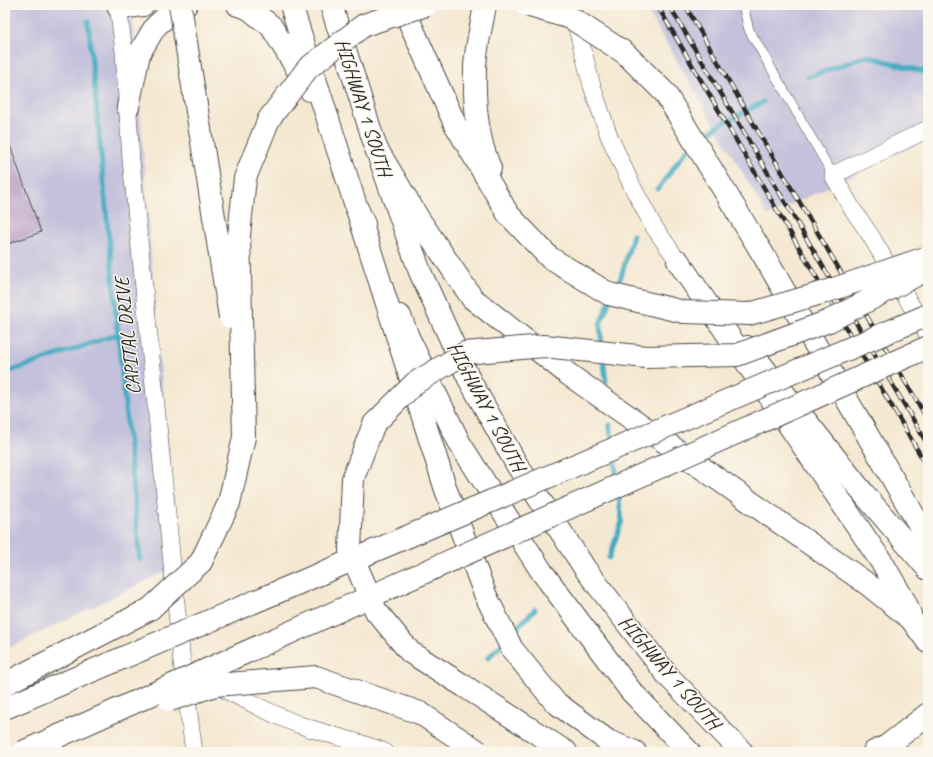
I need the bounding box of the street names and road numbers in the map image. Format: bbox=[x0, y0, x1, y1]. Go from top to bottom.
street label: HIGHWAY 1 SOUTH bbox=[330, 35, 399, 183]
street label: CAPITAL DRIVE bbox=[109, 273, 146, 396]
street label: HIGHWAY 1 SOUTH bbox=[442, 337, 533, 479]
street label: HIGHWAY 1 SOUTH bbox=[613, 610, 728, 737]

